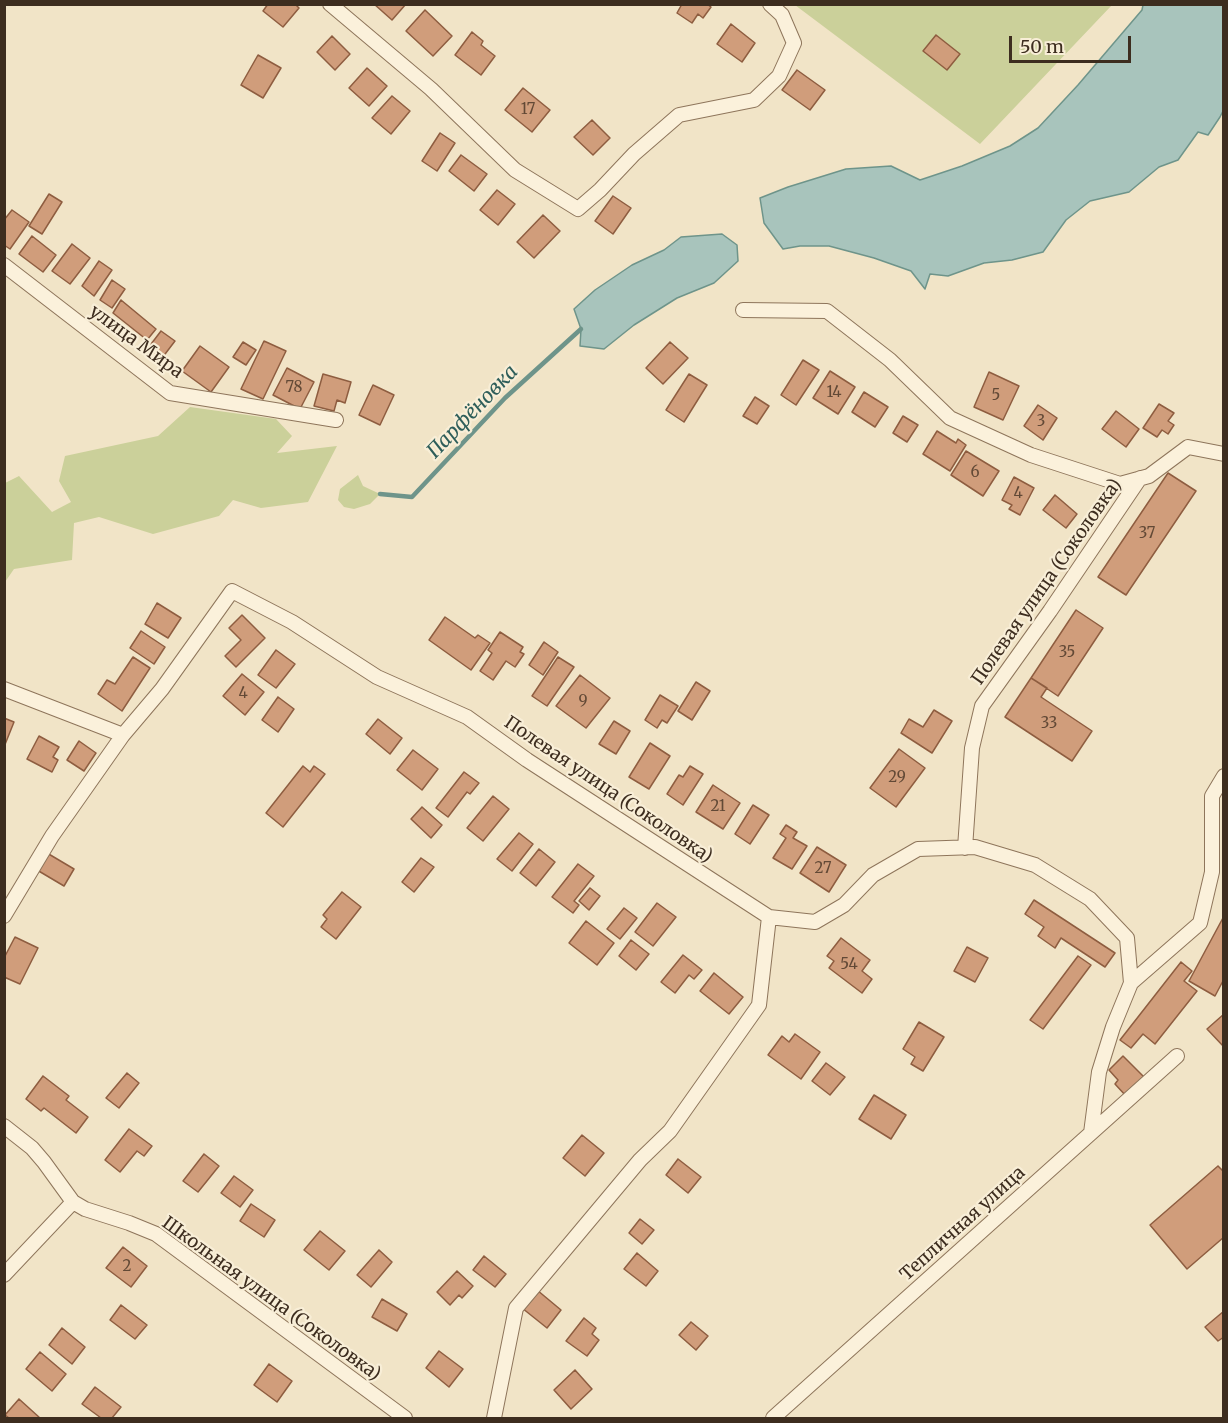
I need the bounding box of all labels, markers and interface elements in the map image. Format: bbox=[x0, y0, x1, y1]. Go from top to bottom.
scale bar bbox=[1012, 24, 1134, 62]
text: 50 m bbox=[1020, 35, 1064, 58]
house number: 17 bbox=[521, 101, 535, 119]
street label: улица Мира bbox=[85, 301, 187, 383]
water label: Парфёновка bbox=[423, 360, 523, 464]
house number: 78 bbox=[285, 379, 303, 397]
house number: 14 bbox=[826, 384, 842, 402]
house number: 5 bbox=[992, 387, 1000, 405]
house number: 3 bbox=[1037, 413, 1045, 431]
house number: 6 bbox=[970, 464, 980, 482]
street label: Полевая улица (Соколовка) bbox=[967, 475, 1127, 689]
house number: 4 bbox=[1013, 485, 1023, 503]
house number: 37 bbox=[1139, 525, 1155, 543]
house number: 35 bbox=[1059, 644, 1075, 662]
house number: 4 bbox=[238, 685, 248, 703]
house number: 9 bbox=[578, 693, 588, 711]
street label: Полевая улица (Соколовка) bbox=[500, 712, 716, 868]
house number: 33 bbox=[1041, 715, 1057, 733]
house number: 29 bbox=[888, 769, 906, 787]
house number: 21 bbox=[710, 798, 726, 816]
house number: 27 bbox=[815, 860, 831, 878]
house number: 54 bbox=[840, 956, 858, 974]
street label: Тепличная улица bbox=[896, 1162, 1030, 1286]
street label: Школьная улица (Соколовка) bbox=[157, 1212, 385, 1386]
house number: 2 bbox=[123, 1258, 131, 1276]

